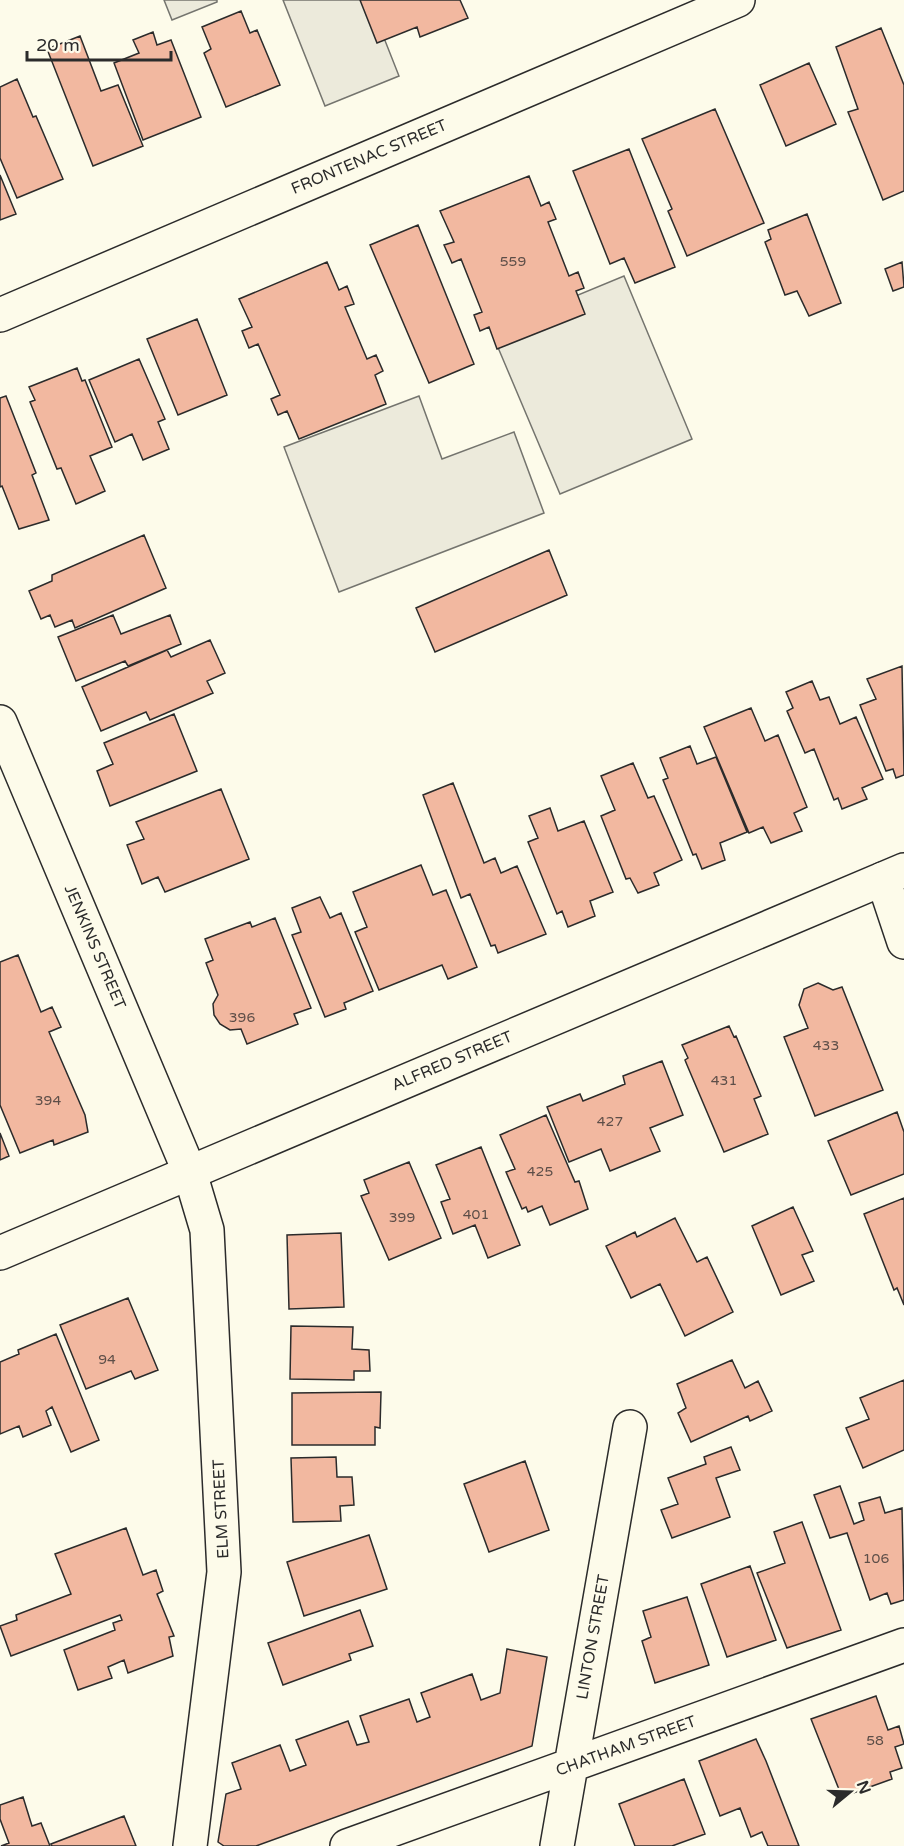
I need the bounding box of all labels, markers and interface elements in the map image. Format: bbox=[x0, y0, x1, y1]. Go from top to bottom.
scale bar bbox=[27, 24, 171, 62]
text: 20 m bbox=[36, 34, 80, 56]
street label: FRONTENAC STREET bbox=[288, 115, 450, 199]
house number: 559 bbox=[500, 253, 526, 270]
street label: JENKINS STREET bbox=[60, 882, 130, 1012]
house number: 396 bbox=[229, 1009, 255, 1026]
street label: ALFRED STREET bbox=[389, 1026, 516, 1095]
house number: 433 bbox=[813, 1037, 839, 1054]
house number: 431 bbox=[711, 1072, 737, 1089]
house number: 394 bbox=[35, 1092, 61, 1109]
house number: 427 bbox=[597, 1113, 623, 1130]
house number: 425 bbox=[527, 1163, 553, 1180]
house number: 401 bbox=[463, 1206, 489, 1223]
house number: 399 bbox=[389, 1209, 415, 1226]
house number: 94 bbox=[98, 1351, 116, 1368]
street label: ELM STREET bbox=[208, 1458, 234, 1559]
house number: 106 bbox=[863, 1550, 889, 1567]
street label: LINTON STREET bbox=[572, 1573, 614, 1701]
street label: CHATHAM STREET bbox=[553, 1711, 699, 1781]
house number: 58 bbox=[866, 1732, 884, 1749]
north arrow bbox=[820, 1762, 880, 1822]
text: N bbox=[852, 1778, 875, 1797]

